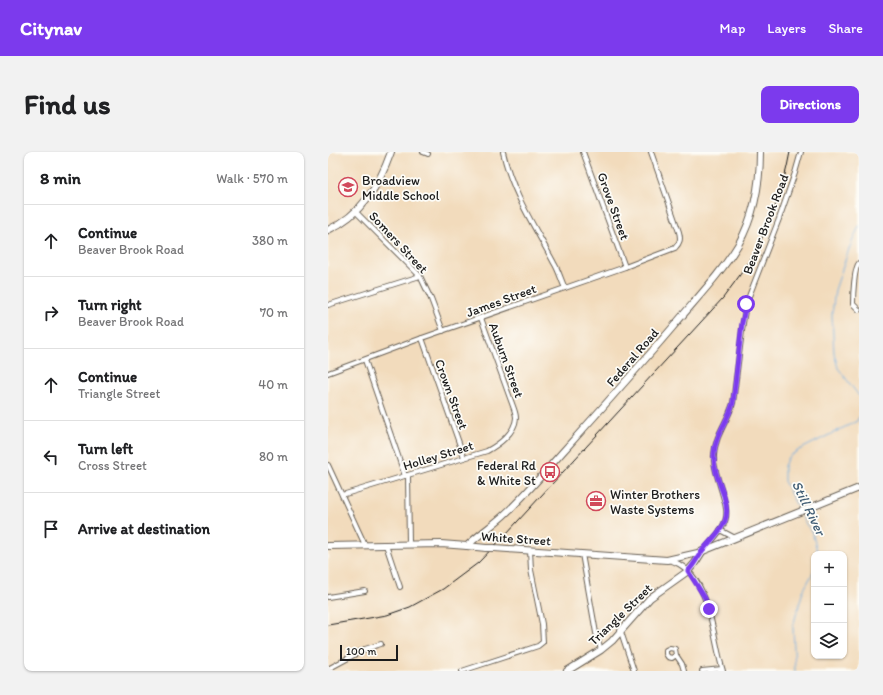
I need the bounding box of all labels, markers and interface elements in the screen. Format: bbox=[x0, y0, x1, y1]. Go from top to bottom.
text: Citynav bbox=[20, 17, 82, 40]
text: Map bbox=[720, 20, 745, 37]
text: Layers bbox=[767, 20, 806, 37]
text: Share bbox=[828, 20, 863, 37]
button: Directions bbox=[761, 86, 859, 123]
text: Find us bbox=[24, 87, 111, 121]
text: 8 min bbox=[40, 168, 81, 188]
street label: Grove Street bbox=[594, 170, 633, 242]
text: Walk · 570 m bbox=[216, 171, 288, 186]
street label: Beaver Brook Road bbox=[739, 172, 791, 276]
place label: Broadview Middle School bbox=[362, 173, 440, 203]
school or university icon: Broadview Middle School bbox=[337, 176, 359, 198]
street label: Somers Street bbox=[366, 208, 431, 276]
text: Continue bbox=[78, 224, 137, 242]
icon: ahead bbox=[40, 230, 62, 252]
text: 380 m bbox=[252, 233, 288, 248]
text: Beaver Brook Road bbox=[78, 242, 184, 257]
street label: James Street bbox=[464, 281, 538, 320]
route start bbox=[737, 295, 755, 313]
text: Turn right bbox=[78, 296, 142, 314]
icon: right bbox=[40, 302, 62, 324]
text: 70 m bbox=[260, 305, 288, 320]
text: Beaver Brook Road bbox=[78, 314, 184, 329]
street label: Auburn Street bbox=[486, 321, 527, 400]
street label: Federal Road bbox=[603, 325, 662, 389]
street label: Crown Street bbox=[432, 357, 471, 431]
text: Continue bbox=[78, 368, 137, 386]
icon: ahead bbox=[40, 374, 62, 396]
text: 40 m bbox=[258, 377, 288, 392]
text: Triangle Street bbox=[78, 386, 160, 401]
street label: Holley Street bbox=[401, 438, 475, 473]
text: Turn left bbox=[78, 440, 133, 458]
icon: left bbox=[40, 446, 62, 468]
text: 80 m bbox=[259, 449, 288, 464]
text: Cross Street bbox=[78, 458, 147, 473]
place label: Federal Rd & White St bbox=[477, 458, 536, 488]
bus stop icon: Federal Rd & White St bbox=[539, 461, 561, 483]
water label: Still River bbox=[788, 478, 830, 540]
place label: Winter Brothers Waste Systems bbox=[610, 487, 700, 517]
office icon: Winter Brothers Waste Systems bbox=[585, 490, 607, 512]
icon: arrive bbox=[40, 518, 62, 540]
text: Arrive at destination bbox=[78, 520, 210, 538]
street label: White Street bbox=[480, 529, 552, 548]
map controls bbox=[811, 551, 847, 659]
button: + bbox=[811, 551, 847, 587]
street label: Triangle Street bbox=[586, 580, 655, 648]
button: − bbox=[811, 587, 847, 623]
route end bbox=[700, 600, 718, 618]
button: layers bbox=[811, 623, 847, 659]
scale bar bbox=[340, 643, 398, 662]
text: 100 m bbox=[346, 645, 376, 658]

